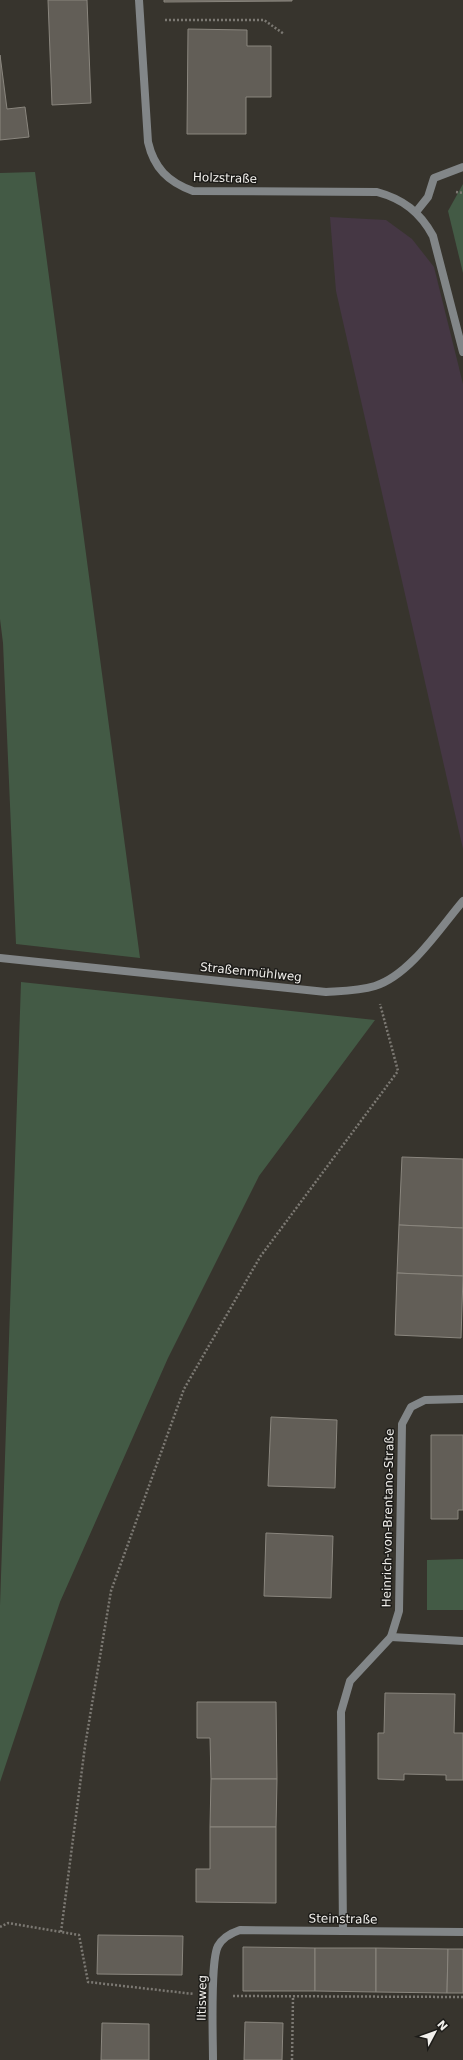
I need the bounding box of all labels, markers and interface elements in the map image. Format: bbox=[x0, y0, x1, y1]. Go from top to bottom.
street label: Holzstraße bbox=[193, 170, 257, 186]
street label: Straßenmühlweg bbox=[199, 960, 303, 984]
street label: Heinrich-von-Brentano-Straße bbox=[379, 1429, 397, 1607]
street label: Steinstraße bbox=[308, 1911, 378, 1927]
street label: Iltisweg bbox=[195, 1975, 209, 2021]
north arrow bbox=[415, 2012, 455, 2052]
text: N bbox=[434, 2018, 450, 2034]

